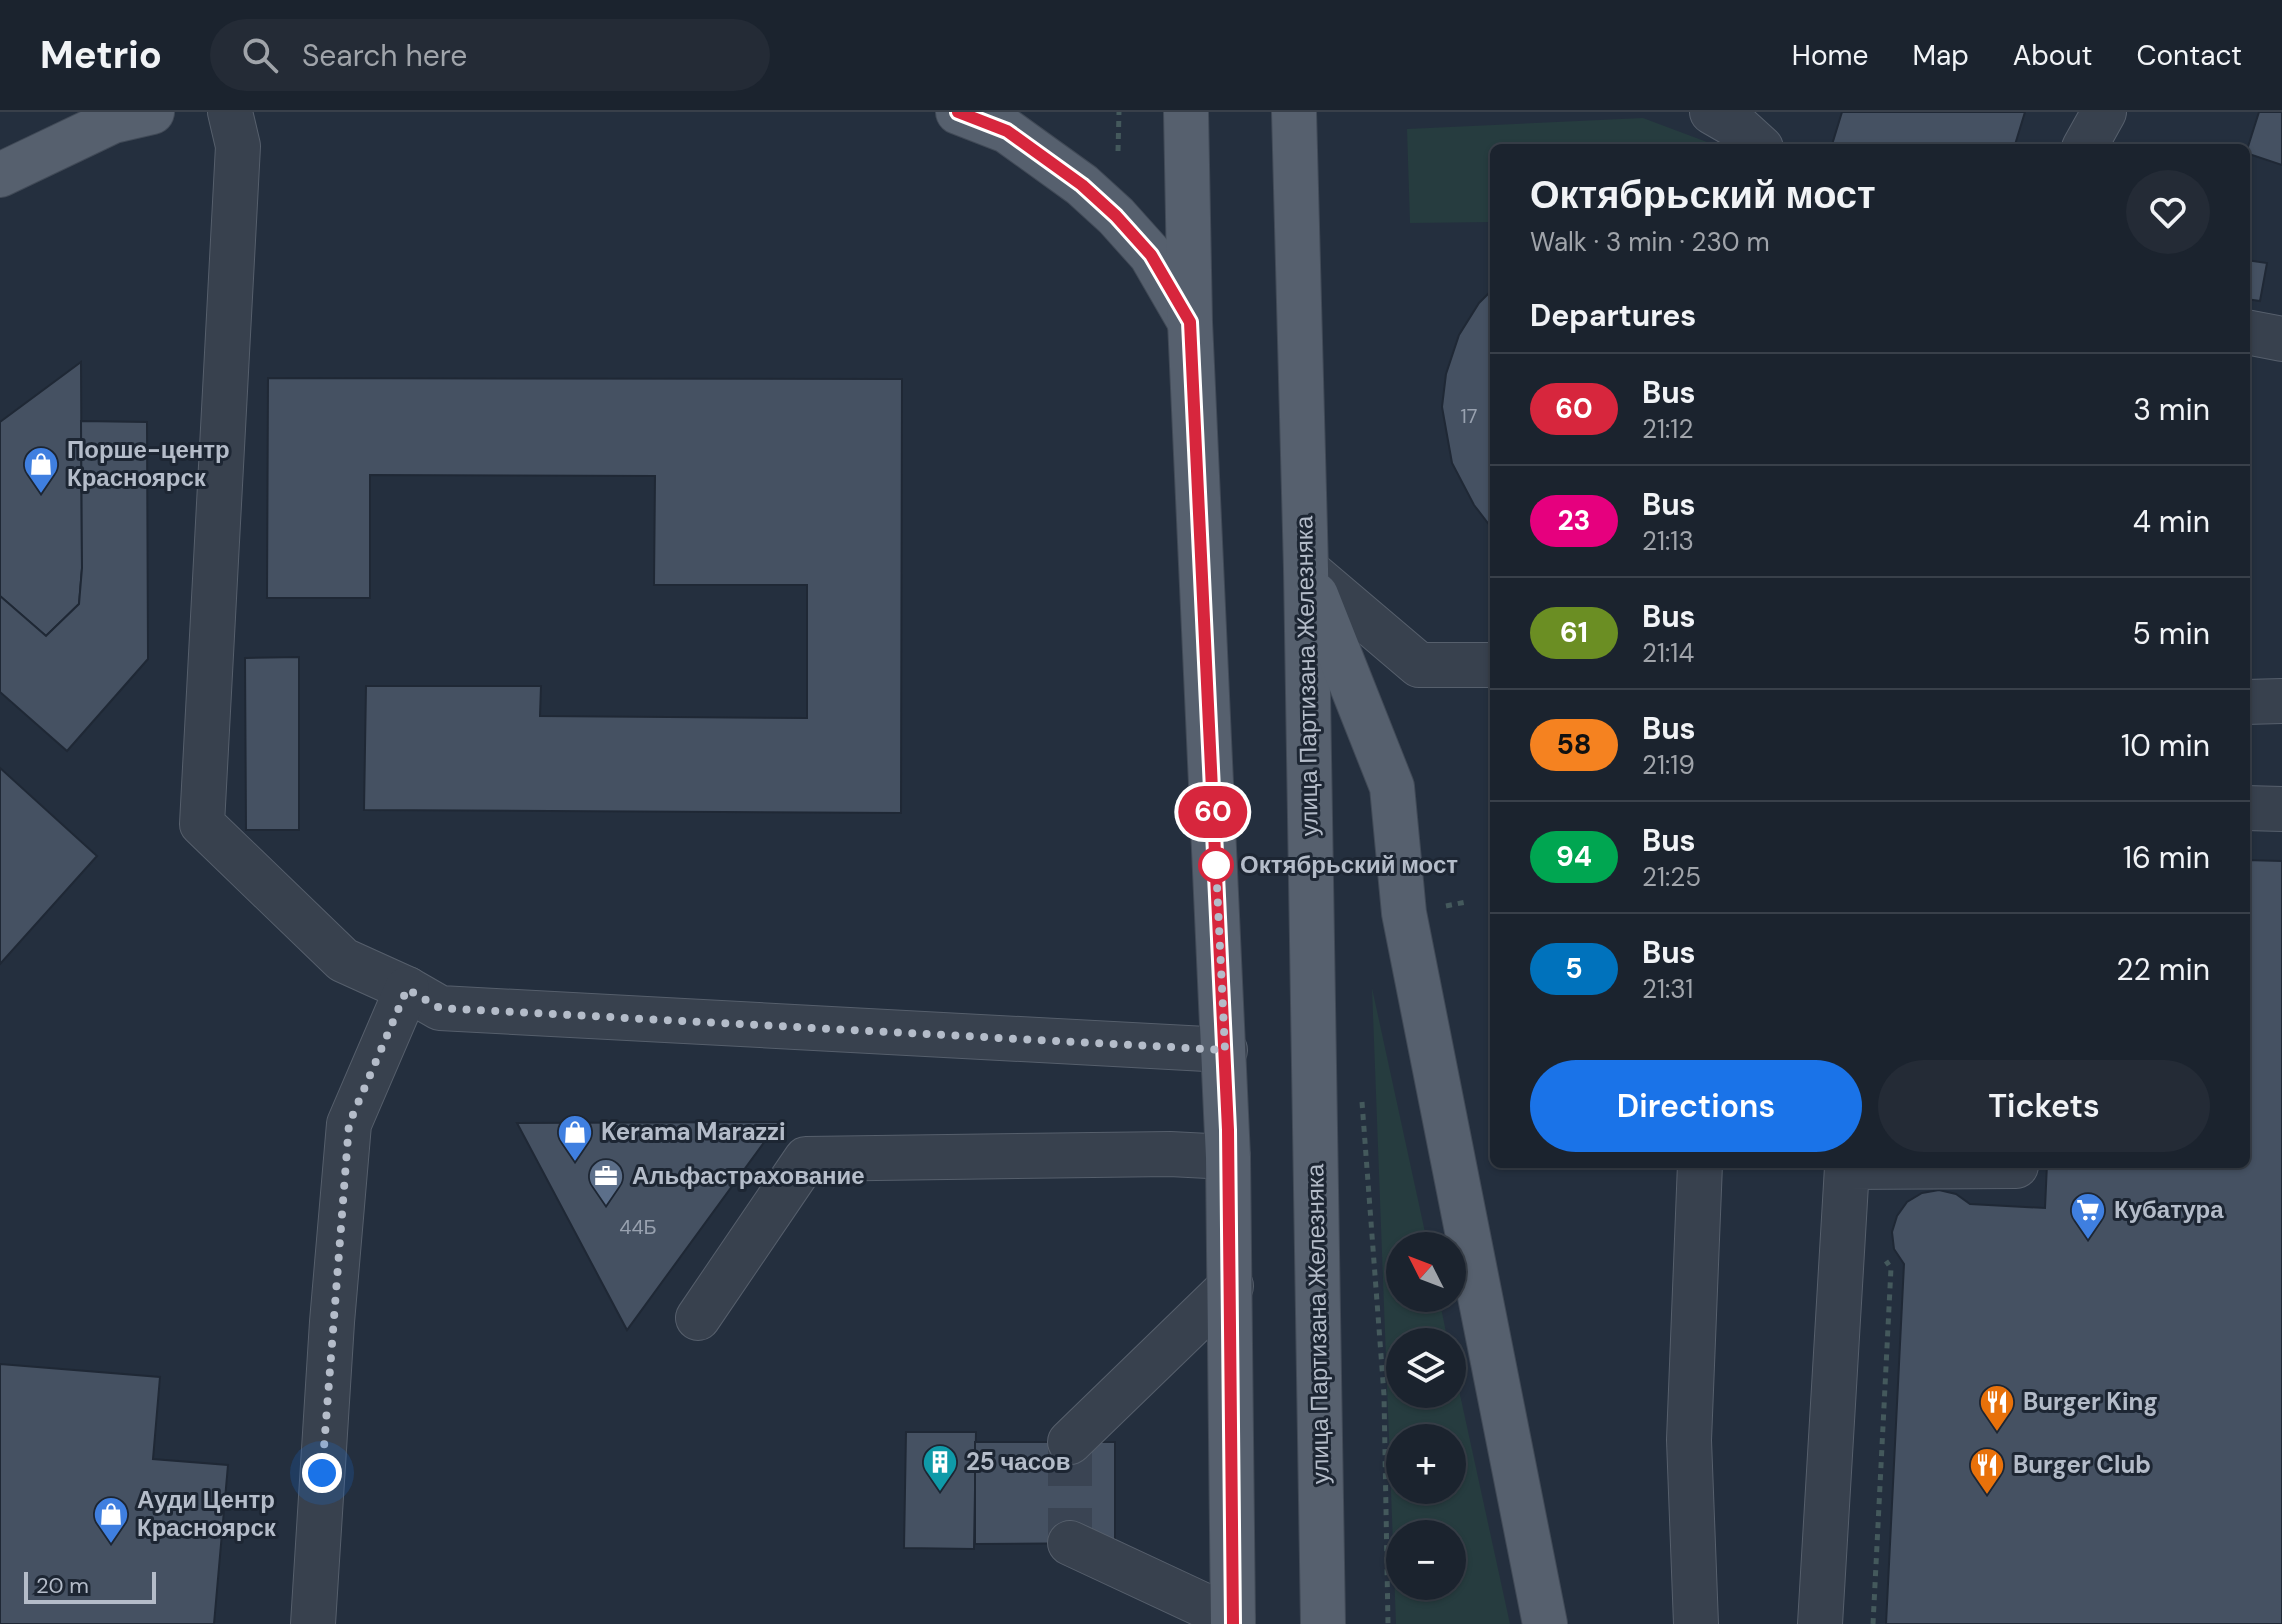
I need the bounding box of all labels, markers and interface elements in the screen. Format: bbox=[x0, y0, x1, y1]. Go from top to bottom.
search box bbox=[210, 19, 770, 91]
text: Metrio bbox=[40, 30, 162, 80]
icon: search bbox=[238, 33, 282, 77]
text: Search here bbox=[302, 36, 467, 75]
text: Home bbox=[1792, 37, 1868, 74]
text: Map bbox=[1912, 37, 1969, 74]
text: About bbox=[2013, 37, 2092, 74]
text: Contact bbox=[2136, 37, 2242, 74]
text: Октябрьский мост bbox=[1530, 170, 1876, 220]
button: heart bbox=[2126, 170, 2210, 254]
text: Walk · 3 min · 230 m bbox=[1530, 225, 1770, 259]
text: Departures bbox=[1530, 296, 1696, 335]
text: Bus bbox=[1642, 373, 1696, 412]
text: 60 bbox=[1555, 390, 1593, 427]
text: 3 min bbox=[2133, 390, 2210, 429]
house number: 17 bbox=[1461, 403, 1477, 429]
text: 21:12 bbox=[1642, 412, 1693, 446]
place label: Порше-центр Красноярск bbox=[67, 434, 230, 493]
shop icon: Порше-центр Красноярск bbox=[22, 445, 60, 495]
text: Bus bbox=[1642, 485, 1696, 524]
text: 23 bbox=[1557, 502, 1591, 539]
text: 4 min bbox=[2133, 502, 2210, 541]
street label: улица Партизана Железняка bbox=[1288, 515, 1325, 836]
text: 21:13 bbox=[1642, 524, 1694, 558]
text: Bus bbox=[1642, 597, 1696, 636]
text: 61 bbox=[1560, 614, 1588, 651]
text: 5 min bbox=[2133, 614, 2210, 653]
text: 21:14 bbox=[1642, 636, 1694, 670]
text: Bus bbox=[1642, 709, 1696, 748]
text: 58 bbox=[1556, 726, 1592, 763]
text: 10 min bbox=[2121, 726, 2210, 765]
text: 21:19 bbox=[1642, 748, 1695, 782]
line badge: 60 bbox=[1177, 786, 1249, 838]
text: 60 bbox=[1194, 793, 1232, 830]
text: Bus bbox=[1642, 821, 1696, 860]
text: 94 bbox=[1556, 838, 1592, 875]
text: 16 min bbox=[2123, 838, 2210, 877]
marker: Октябрьский мост bbox=[1199, 848, 1233, 882]
place label: Октябрьский мост bbox=[1240, 849, 1458, 880]
text: 21:25 bbox=[1642, 860, 1701, 894]
text: Bus bbox=[1642, 933, 1696, 972]
text: 5 bbox=[1565, 950, 1583, 987]
text: 22 min bbox=[2116, 950, 2210, 989]
text: 21:31 bbox=[1642, 972, 1693, 1006]
button: Directions bbox=[1530, 1060, 1862, 1152]
button: Tickets bbox=[1878, 1060, 2210, 1152]
shop icon: Kerama Marazzi bbox=[556, 1113, 594, 1163]
place label: Kerama Marazzi bbox=[601, 1116, 786, 1147]
office icon: Альфастрахование bbox=[587, 1157, 625, 1207]
place label: Альфастрахование bbox=[632, 1160, 865, 1191]
street label: улица Партизана Железняка bbox=[1299, 1163, 1336, 1484]
supermarket icon: Кубатура bbox=[2069, 1191, 2107, 1241]
place label: Кубатура bbox=[2114, 1194, 2224, 1225]
house number: 44Б bbox=[619, 1214, 657, 1240]
north arrow bbox=[1386, 1232, 1466, 1312]
map controls bbox=[1386, 1232, 1466, 1600]
button: layers bbox=[1386, 1328, 1466, 1408]
restaurant icon: Burger King bbox=[1978, 1383, 2016, 1433]
place label: Burger King bbox=[2023, 1386, 2158, 1417]
button: + bbox=[1386, 1424, 1466, 1504]
building icon: 25 часов bbox=[921, 1443, 959, 1493]
place label: 25 часов bbox=[966, 1446, 1070, 1477]
restaurant icon: Burger Club bbox=[1968, 1446, 2006, 1496]
place label: Burger Club bbox=[2013, 1449, 2151, 1480]
your location bbox=[302, 1453, 342, 1493]
place label: Ауди Центр Красноярск bbox=[137, 1484, 277, 1543]
shop icon: Ауди Центр Красноярск bbox=[92, 1495, 130, 1545]
button: − bbox=[1386, 1520, 1466, 1600]
scale bar bbox=[24, 1568, 156, 1604]
text: 20 m bbox=[36, 1571, 89, 1600]

